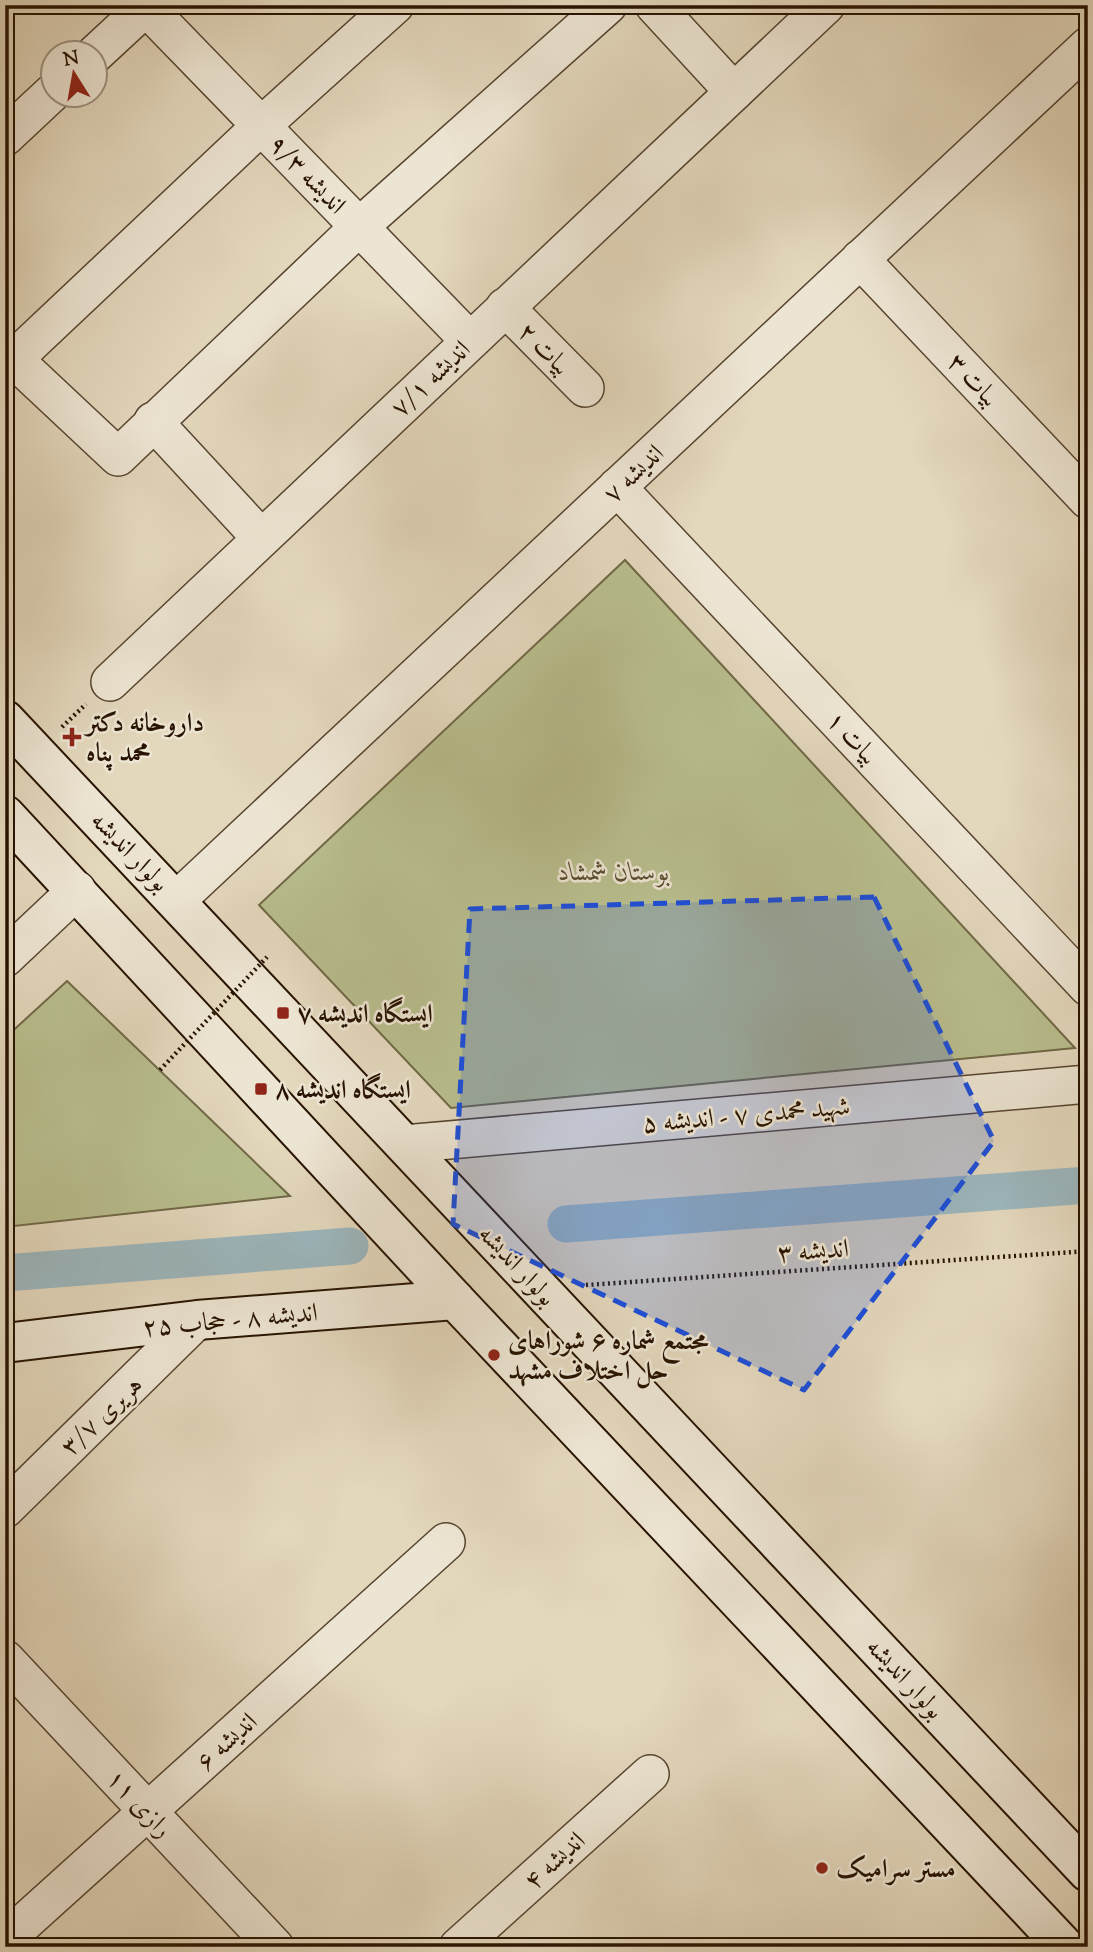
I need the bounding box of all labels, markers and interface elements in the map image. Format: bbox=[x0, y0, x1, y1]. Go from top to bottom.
north arrow bbox=[38, 38, 108, 108]
text: N bbox=[61, 45, 81, 74]
street label: اندیشه ۹/۳ bbox=[259, 128, 353, 224]
street label: بیات ۲ bbox=[508, 315, 578, 385]
street label: اندیشه ۷/۱ bbox=[383, 333, 480, 427]
street label: بیات ۳ bbox=[938, 346, 1007, 416]
street label: اندیشه ۷ bbox=[596, 437, 674, 513]
street label: بیات ۱ bbox=[817, 704, 886, 774]
place label: داروخانه دکتر محمد پناه bbox=[83, 706, 204, 773]
marker: داروخانه دکتر محمد پناه bbox=[64, 729, 80, 745]
street label: بولوار اندیشه bbox=[81, 804, 177, 902]
park label: بوستان شمشاد bbox=[558, 855, 670, 892]
place label: ایستگاه اندیشه ۷ bbox=[297, 996, 433, 1034]
marker: ایستگاه اندیشه ۷ bbox=[275, 1005, 291, 1021]
place label: ایستگاه اندیشه ۸ bbox=[275, 1072, 411, 1110]
marker: ایستگاه اندیشه ۸ bbox=[253, 1081, 269, 1097]
street label: شهید محمدی ۷ - اندیشه ۵ bbox=[641, 1089, 852, 1144]
street label: بولوار اندیشه bbox=[469, 1218, 564, 1316]
street label: اندیشه ۳ bbox=[776, 1232, 850, 1273]
street label: اندیشه ۸ - حجاب ۲۵ bbox=[141, 1295, 319, 1348]
place label: مجتمع شماره ۶ شوراهای حل اختلاف مشهد bbox=[508, 1324, 709, 1391]
marker: مجتمع شماره ۶ شوراهای حل اختلاف مشهد bbox=[486, 1347, 502, 1363]
street label: هریری ۳/۷ bbox=[53, 1368, 152, 1465]
street label: بولوار اندیشه bbox=[857, 1631, 952, 1729]
street label: اندیشه ۶ bbox=[189, 1705, 267, 1781]
street label: رازی ۱۱ bbox=[97, 1762, 180, 1847]
street label: اندیشه ۴ bbox=[517, 1824, 595, 1900]
place label: مستر سرامیک bbox=[836, 1852, 956, 1889]
marker: مستر سرامیک bbox=[814, 1860, 830, 1876]

